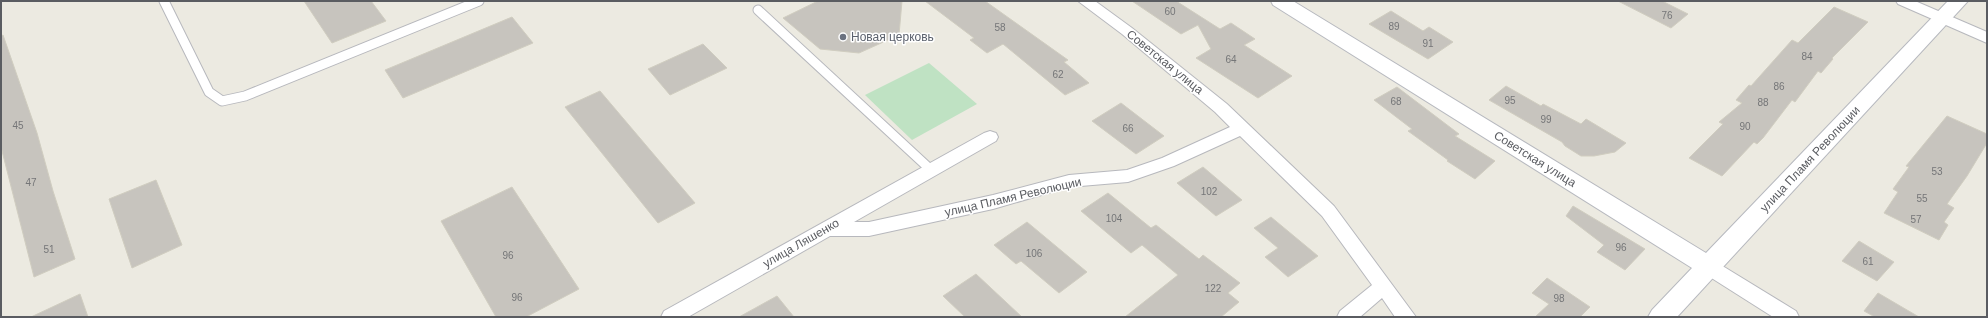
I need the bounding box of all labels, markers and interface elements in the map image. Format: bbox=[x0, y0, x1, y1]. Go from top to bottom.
house number: 60 bbox=[1164, 6, 1176, 17]
house number: 76 bbox=[1661, 10, 1673, 21]
house number: 89 bbox=[1388, 21, 1400, 32]
house number: 58 bbox=[994, 22, 1006, 33]
street label: Советская улица bbox=[1124, 27, 1206, 97]
place label: Новая церковь bbox=[851, 30, 934, 44]
marker: Новая церковь bbox=[838, 32, 848, 42]
house number: 91 bbox=[1422, 38, 1434, 49]
house number: 84 bbox=[1801, 51, 1813, 62]
house number: 64 bbox=[1225, 54, 1237, 65]
house number: 62 bbox=[1052, 69, 1064, 80]
house number: 86 bbox=[1773, 81, 1785, 92]
house number: 95 bbox=[1504, 95, 1516, 106]
house number: 68 bbox=[1390, 96, 1402, 107]
house number: 88 bbox=[1757, 97, 1769, 108]
street label: улица Пламя Революции bbox=[1757, 103, 1863, 215]
house number: 99 bbox=[1540, 114, 1552, 125]
house number: 45 bbox=[12, 120, 24, 131]
house number: 90 bbox=[1739, 121, 1751, 132]
house number: 66 bbox=[1122, 123, 1134, 134]
street label: Советская улица bbox=[1491, 128, 1579, 190]
house number: 53 bbox=[1931, 166, 1943, 177]
street label: улица Пламя Революции bbox=[943, 174, 1083, 220]
house number: 47 bbox=[25, 177, 37, 188]
house number: 102 bbox=[1201, 186, 1218, 197]
house number: 55 bbox=[1916, 193, 1928, 204]
house number: 104 bbox=[1106, 213, 1123, 224]
house number: 57 bbox=[1910, 214, 1922, 225]
street label: улица Ляшенко bbox=[760, 215, 842, 270]
house number: 96 bbox=[1615, 242, 1627, 253]
house number: 51 bbox=[43, 244, 55, 255]
house number: 106 bbox=[1026, 248, 1043, 259]
house number: 96 bbox=[502, 250, 514, 261]
house number: 61 bbox=[1862, 256, 1874, 267]
house number: 122 bbox=[1205, 283, 1222, 294]
house number: 96 bbox=[511, 292, 523, 303]
house number: 98 bbox=[1553, 293, 1565, 304]

